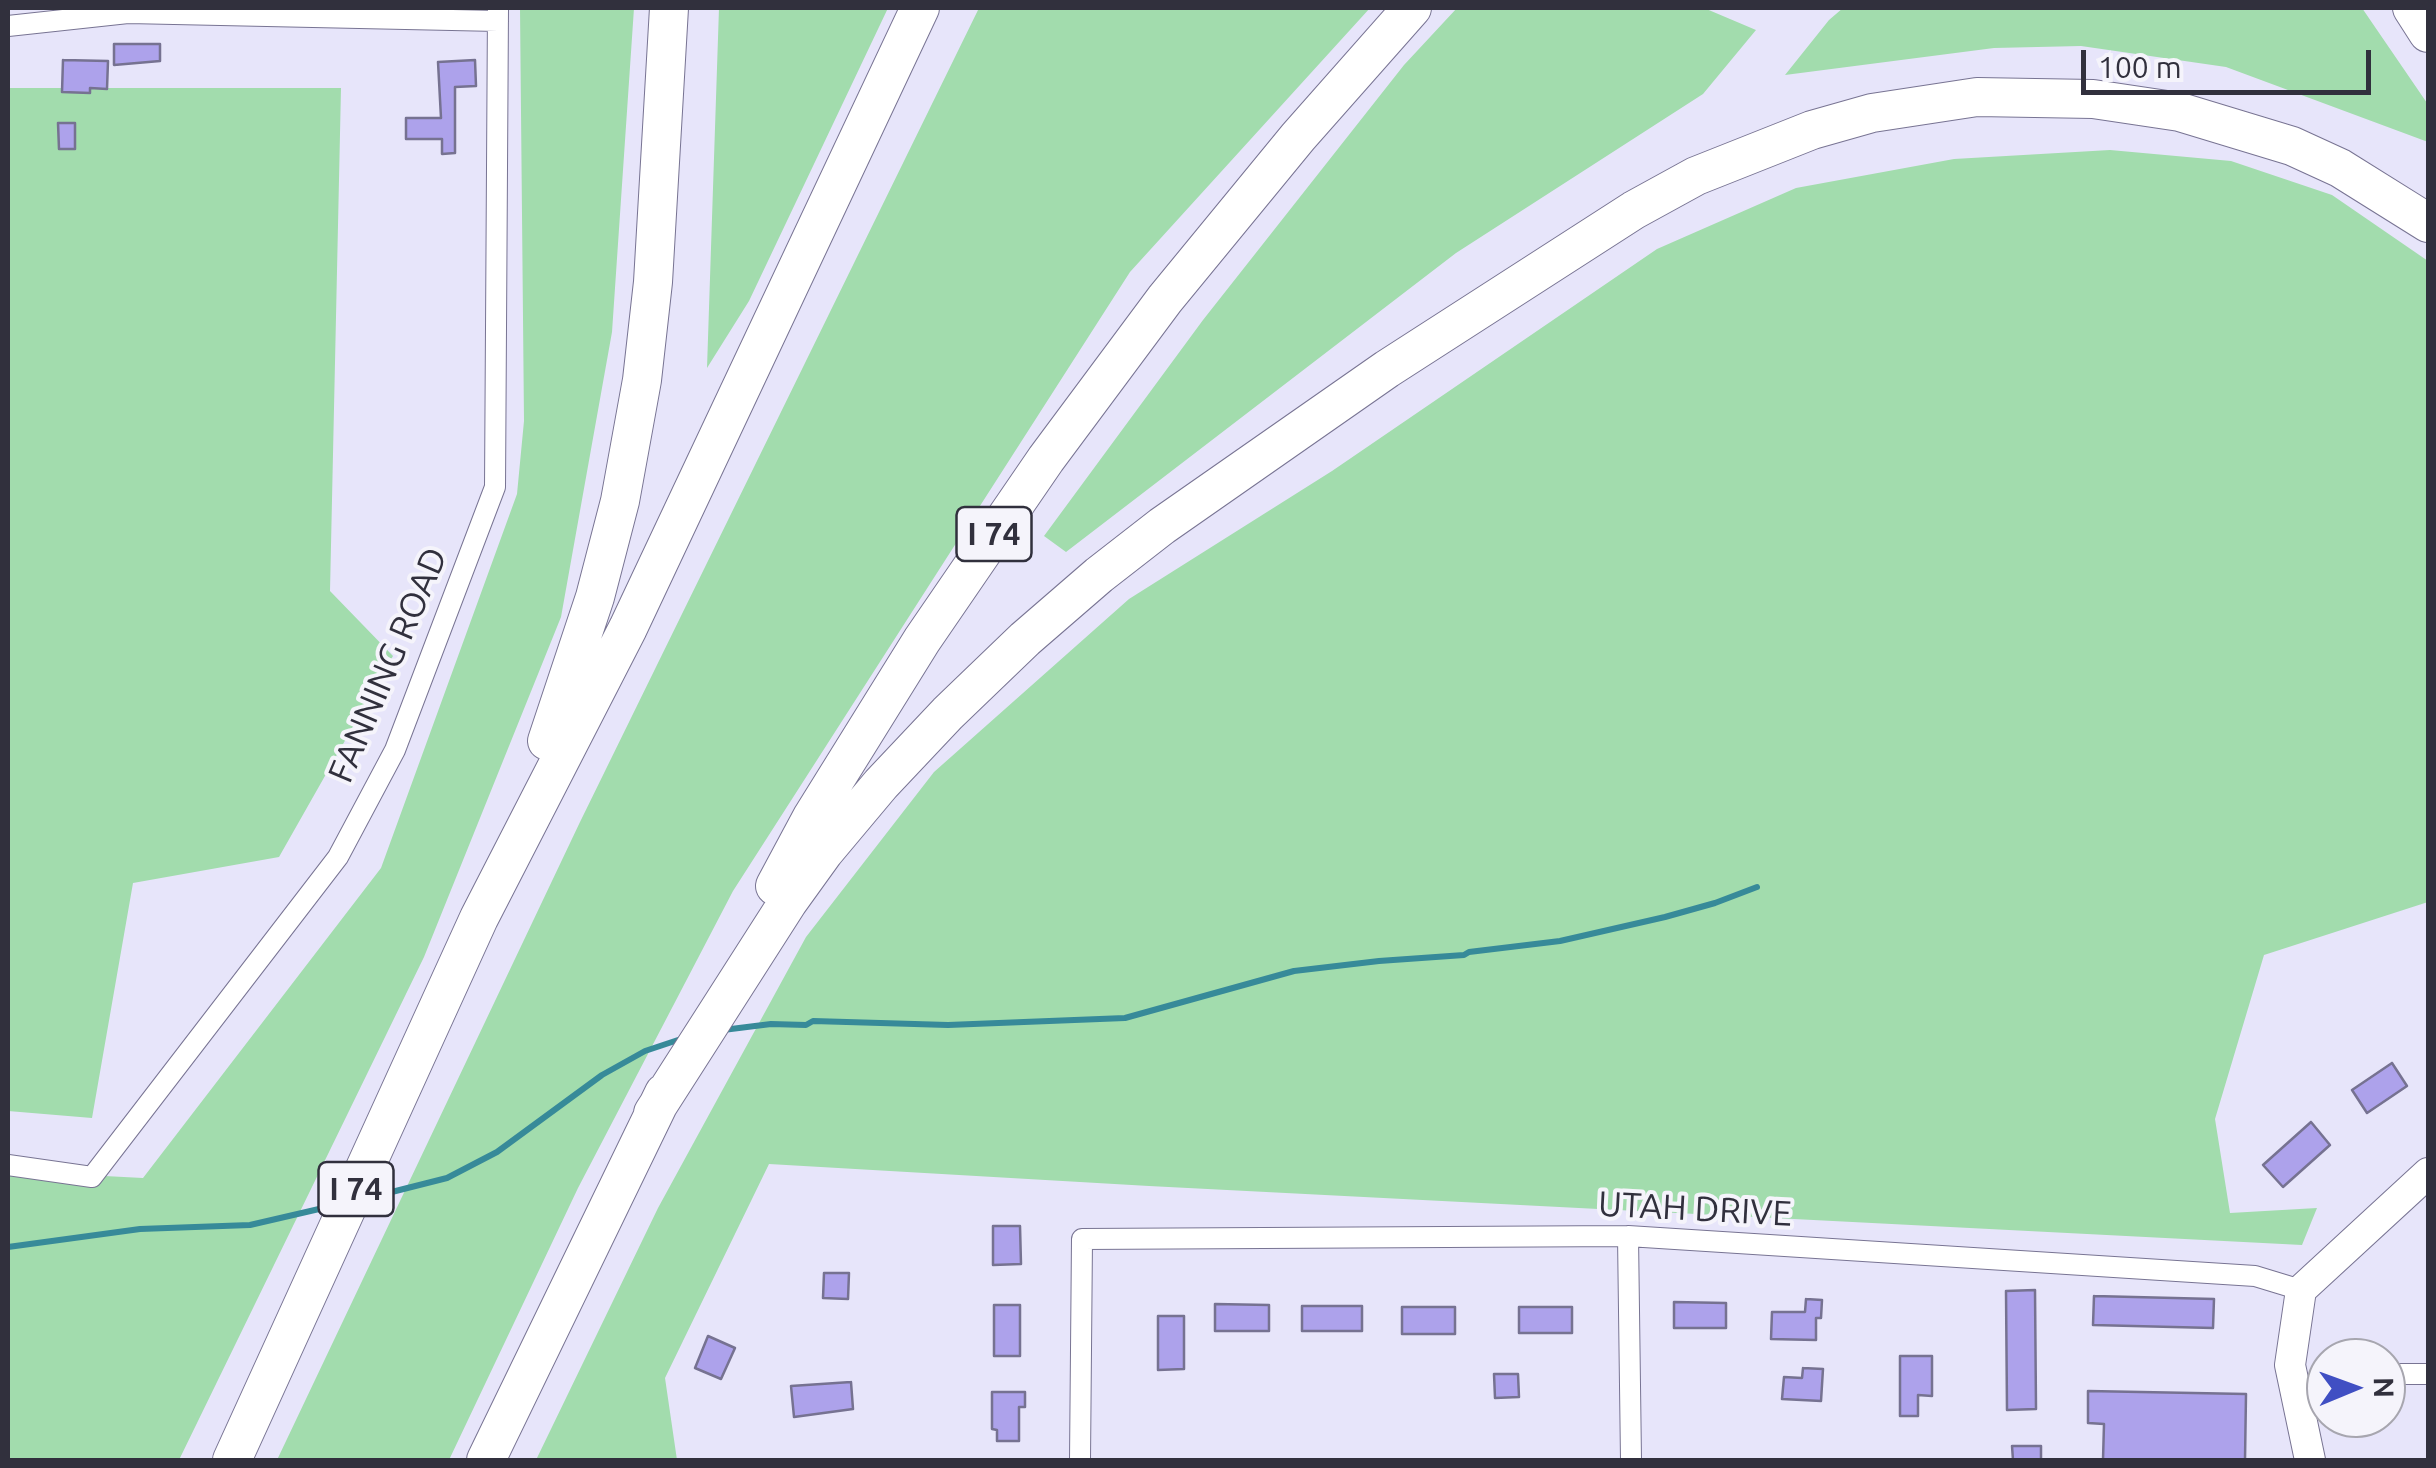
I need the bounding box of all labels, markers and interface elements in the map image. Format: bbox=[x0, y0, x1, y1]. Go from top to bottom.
scale bar bbox=[2086, 30, 2376, 92]
text: 100 m bbox=[2098, 50, 2182, 84]
road number: I 74 bbox=[956, 507, 1032, 561]
street label: FANNING ROAD bbox=[320, 541, 456, 789]
road number: I 74 bbox=[318, 1162, 394, 1216]
street label: UTAH DRIVE bbox=[1597, 1183, 1793, 1235]
north arrow bbox=[2306, 1338, 2406, 1438]
text: N bbox=[2369, 1377, 2400, 1398]

